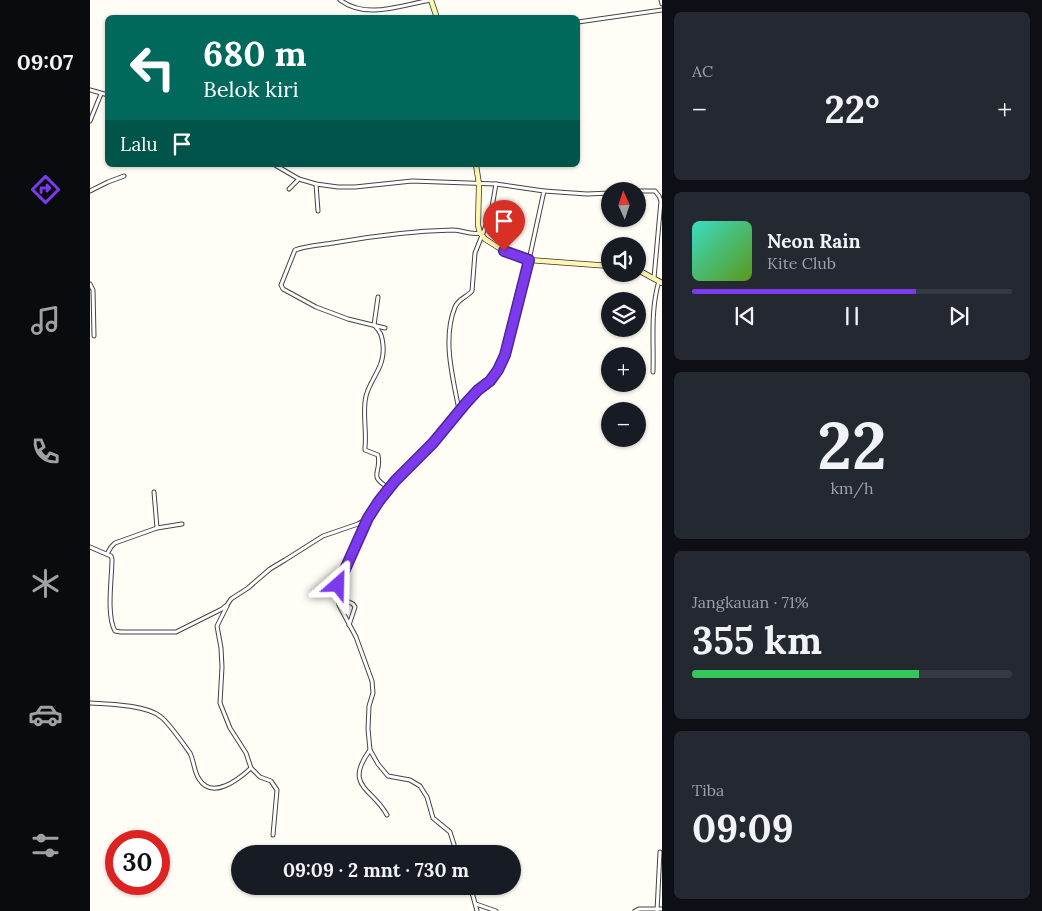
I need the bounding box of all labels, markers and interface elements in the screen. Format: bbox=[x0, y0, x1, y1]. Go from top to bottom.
text: 680 m bbox=[203, 31, 307, 76]
icon: left bbox=[120, 35, 185, 100]
text: 09:07 bbox=[17, 48, 73, 76]
text: AC bbox=[692, 61, 713, 81]
text: Belok kiri bbox=[203, 75, 299, 103]
text: 22° bbox=[824, 85, 880, 133]
text: − bbox=[692, 92, 707, 128]
text: + bbox=[997, 92, 1012, 128]
icon: arrive bbox=[168, 130, 196, 158]
text: Lalu bbox=[120, 132, 158, 156]
icon: directions bbox=[28, 172, 63, 207]
north arrow bbox=[601, 182, 646, 228]
map controls bbox=[601, 182, 646, 447]
pin bbox=[483, 200, 525, 251]
icon: arrive bbox=[490, 207, 518, 235]
text: Neon Rain bbox=[767, 229, 861, 253]
button: sound bbox=[601, 237, 646, 282]
text: Kite Club bbox=[767, 253, 836, 273]
button: layers bbox=[601, 292, 646, 337]
icon: previous bbox=[731, 302, 759, 330]
icon: pause bbox=[838, 302, 866, 330]
icon: next bbox=[945, 302, 973, 330]
icon: music bbox=[28, 303, 63, 338]
button: + bbox=[601, 347, 646, 392]
button: − bbox=[601, 402, 646, 447]
text: 22 bbox=[817, 404, 887, 487]
icon: phone bbox=[28, 434, 63, 469]
text: km/h bbox=[830, 478, 874, 498]
position arrow bbox=[311, 558, 363, 610]
icon: climate bbox=[28, 566, 63, 601]
text: Jangkauan · 71% bbox=[692, 592, 809, 612]
text: 355 km bbox=[692, 616, 822, 664]
icon: car bbox=[28, 697, 63, 732]
text: Tiba bbox=[692, 780, 724, 800]
text: 09:09 bbox=[692, 804, 794, 852]
icon: filters bbox=[28, 828, 63, 863]
speed limit sign: 30 bbox=[105, 830, 170, 895]
text: 09:09 · 2 mnt · 730 m bbox=[283, 858, 469, 882]

